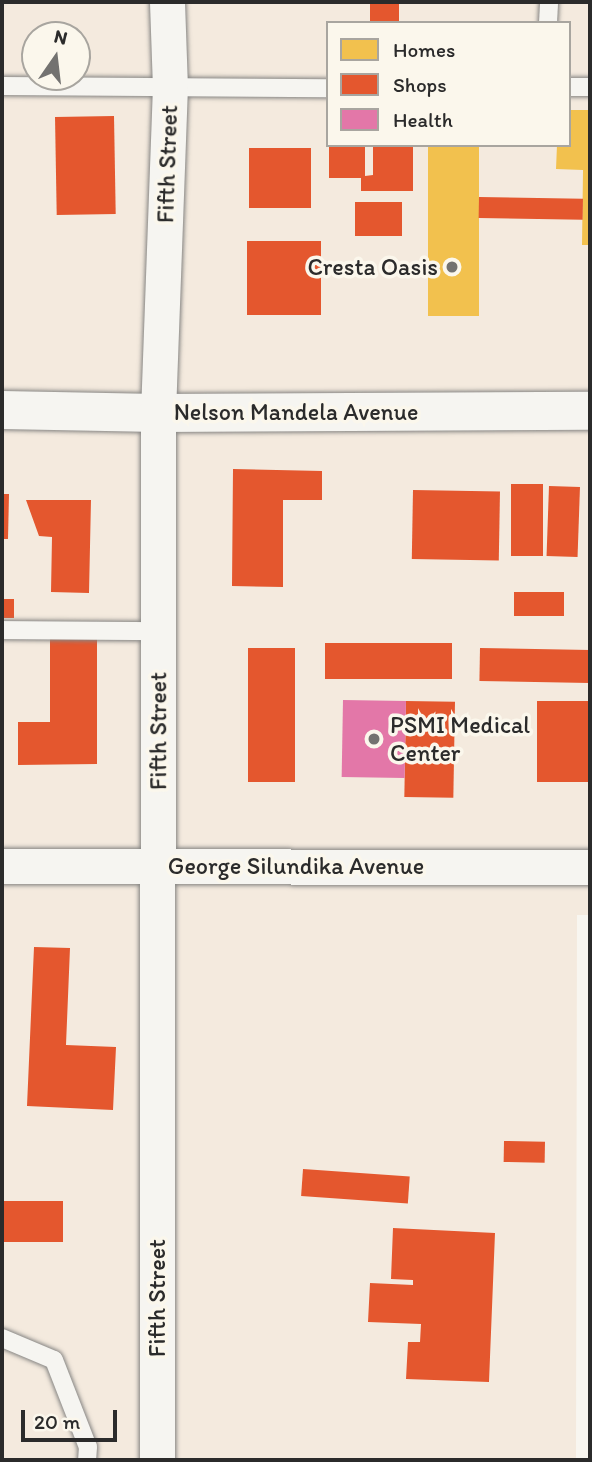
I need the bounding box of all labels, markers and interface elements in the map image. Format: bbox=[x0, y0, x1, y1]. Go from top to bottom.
north arrow bbox=[21, 21, 91, 91]
legend bbox=[326, 21, 571, 147]
text: N bbox=[52, 24, 70, 50]
text: Homes bbox=[393, 37, 455, 62]
text: Shops bbox=[393, 72, 447, 97]
street label: Fifth Street bbox=[151, 105, 183, 223]
text: Health bbox=[393, 107, 453, 132]
place label: Cresta Oasis bbox=[308, 253, 438, 281]
marker: Cresta Oasis bbox=[444, 259, 460, 275]
street label: Nelson Mandela Avenue bbox=[173, 398, 419, 426]
street label: Fifth Street bbox=[144, 672, 172, 790]
place label: PSMI Medical Center bbox=[390, 711, 530, 767]
marker: PSMI Medical Center bbox=[364, 729, 384, 749]
street label: George Silundika Avenue bbox=[168, 852, 424, 880]
street label: Fifth Street bbox=[143, 1239, 171, 1357]
scale bar bbox=[24, 1396, 121, 1440]
text: 20 m bbox=[34, 1409, 80, 1434]

